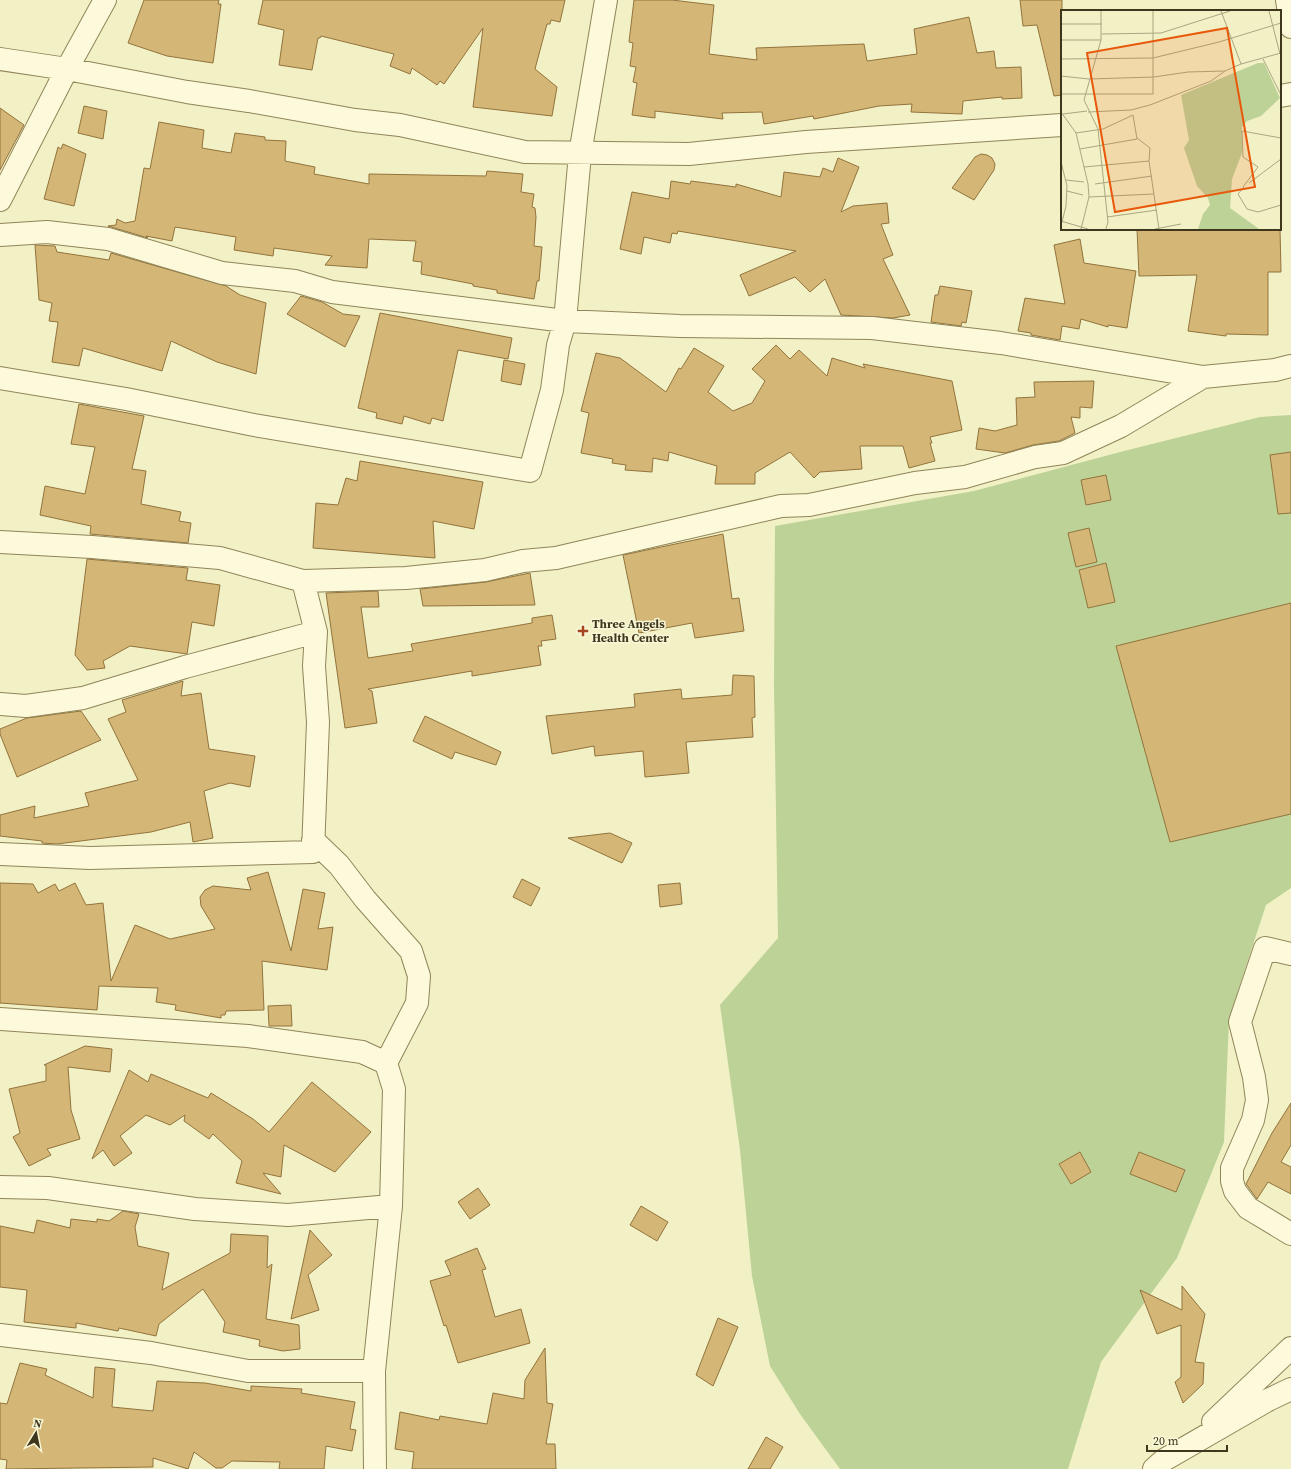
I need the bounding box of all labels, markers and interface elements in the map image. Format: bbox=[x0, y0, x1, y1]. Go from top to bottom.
inset map bbox=[1061, 10, 1281, 230]
place label: Three Angels Health Center bbox=[592, 616, 669, 646]
marker: Three Angels Health Center bbox=[577, 625, 589, 637]
north arrow bbox=[16, 1413, 56, 1453]
text: N bbox=[32, 1416, 43, 1432]
scale bar bbox=[1147, 1427, 1227, 1453]
text: 20 m bbox=[1153, 1433, 1179, 1449]

